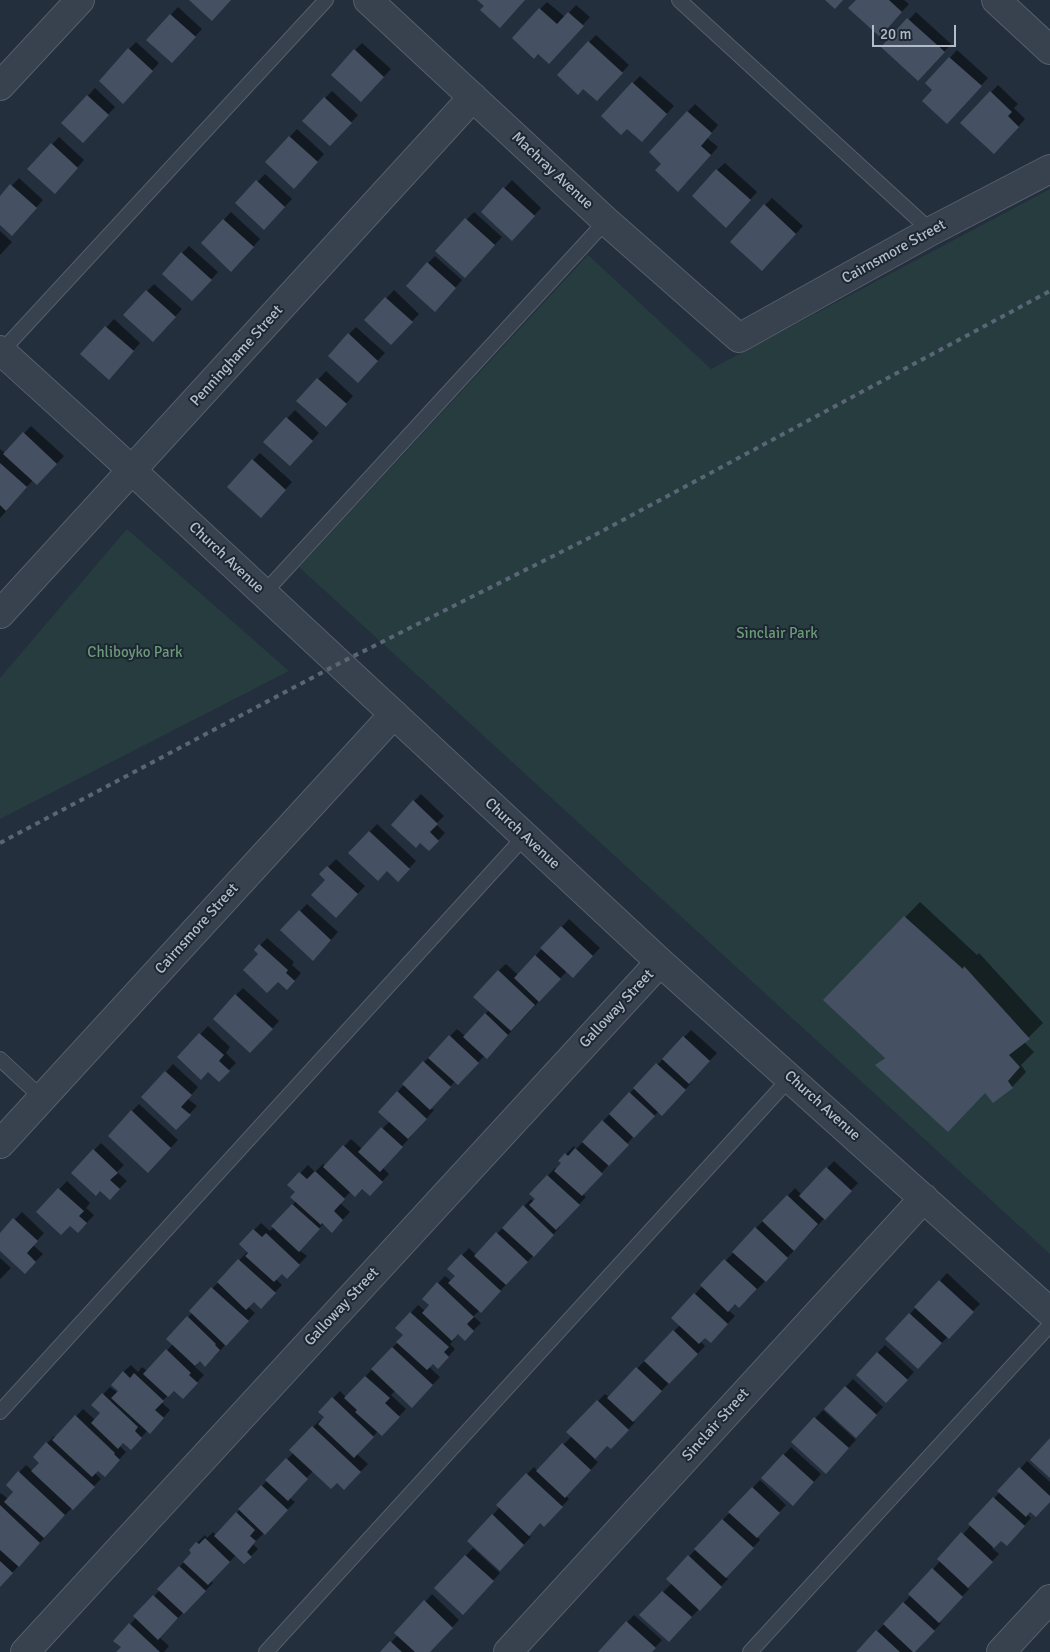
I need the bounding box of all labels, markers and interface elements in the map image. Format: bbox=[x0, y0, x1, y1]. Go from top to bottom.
scale bar bbox=[875, 15, 959, 47]
text: 20 m bbox=[880, 25, 911, 43]
street label: Machray Avenue bbox=[507, 129, 597, 213]
street label: Cairnsmore Street bbox=[839, 216, 949, 288]
street label: Penninghame Street bbox=[187, 302, 287, 410]
street label: Church Avenue bbox=[185, 519, 267, 597]
park label: Sinclair Park bbox=[736, 625, 818, 643]
park label: Chliboyko Park bbox=[87, 644, 183, 662]
street label: Church Avenue bbox=[481, 795, 563, 873]
street label: Cairnsmore Street bbox=[152, 880, 242, 978]
street label: Galloway Street bbox=[576, 966, 658, 1052]
street label: Church Avenue bbox=[780, 1067, 864, 1145]
street label: Galloway Street bbox=[301, 1264, 383, 1350]
street label: Sinclair Street bbox=[679, 1385, 753, 1465]

